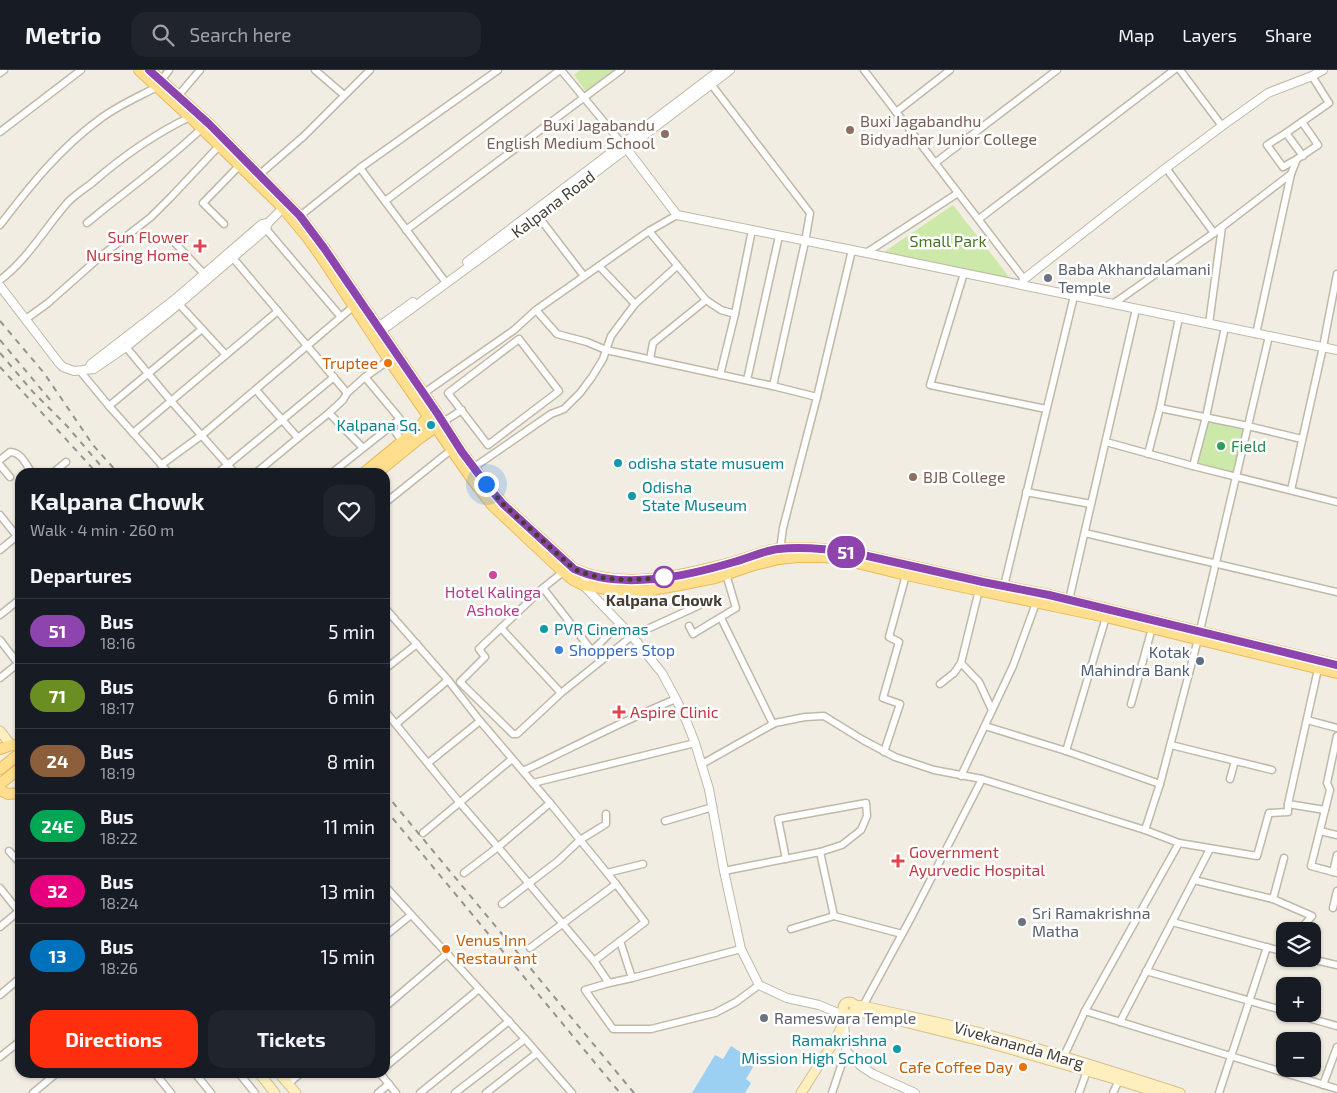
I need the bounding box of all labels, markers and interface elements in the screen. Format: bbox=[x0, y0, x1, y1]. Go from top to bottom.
search box bbox=[131, 12, 481, 57]
text: Metrio bbox=[25, 20, 101, 49]
icon: search bbox=[149, 21, 177, 49]
text: Search here bbox=[189, 23, 291, 46]
text: Map bbox=[1118, 24, 1154, 46]
text: Layers bbox=[1182, 24, 1237, 46]
text: Share bbox=[1265, 24, 1312, 46]
place label: Buxi Jagabandhu Bidyadhar Junior College bbox=[860, 111, 1037, 148]
place label: Buxi Jagabandu English Medium School bbox=[487, 115, 655, 152]
marker: Buxi Jagabandhu Bidyadhar Junior College bbox=[844, 124, 856, 136]
marker: Buxi Jagabandu English Medium School bbox=[659, 128, 671, 140]
street label: Kalpana Road bbox=[507, 166, 598, 241]
place label: Sun Flower Nursing Home bbox=[86, 227, 190, 264]
park label: Small Park bbox=[909, 231, 987, 250]
marker: Sun Flower Nursing Home bbox=[193, 239, 207, 253]
place label: Baba Akhandalamani Temple bbox=[1058, 259, 1211, 296]
marker: Baba Akhandalamani Temple bbox=[1042, 272, 1054, 284]
place label: Truptee bbox=[322, 353, 378, 372]
marker: Truptee bbox=[382, 357, 394, 369]
place label: Kalpana Sq. bbox=[337, 415, 421, 434]
marker: Kalpana Sq. bbox=[425, 419, 437, 431]
place label: Field bbox=[1231, 436, 1266, 455]
marker: Field bbox=[1215, 440, 1227, 452]
place label: odisha state musuem bbox=[628, 453, 784, 472]
marker: odisha state musuem bbox=[612, 457, 624, 469]
place label: BJB College bbox=[923, 467, 1006, 486]
marker: BJB College bbox=[907, 471, 919, 483]
your location bbox=[474, 472, 499, 497]
place label: Odisha State Museum bbox=[642, 477, 747, 514]
button: heart bbox=[323, 485, 375, 537]
text: Kalpana Chowk bbox=[30, 486, 205, 515]
marker: Odisha State Museum bbox=[626, 490, 638, 502]
text: Walk · 4 min · 260 m bbox=[30, 520, 174, 539]
line badge: 51 bbox=[824, 536, 868, 568]
text: 51 bbox=[837, 541, 855, 563]
text: Departures bbox=[30, 564, 132, 587]
marker: Kalpana Chowk bbox=[653, 566, 675, 588]
marker: Hotel Kalinga Ashoke bbox=[487, 569, 499, 581]
place label: Hotel Kalinga Ashoke bbox=[445, 582, 541, 619]
place label: Kalpana Chowk bbox=[606, 590, 722, 609]
text: Bus bbox=[100, 610, 134, 633]
place label: PVR Cinemas bbox=[554, 619, 649, 638]
text: 51 bbox=[49, 620, 66, 642]
text: 5 min bbox=[328, 620, 375, 643]
marker: PVR Cinemas bbox=[538, 623, 550, 635]
text: 18:16 bbox=[100, 633, 135, 652]
place label: Shoppers Stop bbox=[569, 640, 675, 659]
place label: Kotak Mahindra Bank bbox=[1081, 642, 1190, 679]
marker: Shoppers Stop bbox=[553, 644, 565, 656]
marker: Kotak Mahindra Bank bbox=[1194, 655, 1206, 667]
text: Bus bbox=[100, 675, 134, 698]
text: 71 bbox=[49, 685, 66, 707]
text: 6 min bbox=[327, 685, 375, 708]
text: 18:17 bbox=[100, 698, 134, 717]
place label: Aspire Clinic bbox=[630, 702, 719, 721]
marker: Aspire Clinic bbox=[612, 705, 626, 719]
text: Bus bbox=[100, 740, 134, 763]
text: 24 bbox=[47, 750, 68, 772]
text: 8 min bbox=[327, 750, 375, 773]
text: 18:19 bbox=[100, 763, 135, 782]
text: Bus bbox=[100, 805, 134, 828]
text: 24E bbox=[41, 815, 74, 837]
text: 11 min bbox=[323, 815, 375, 838]
text: 18:22 bbox=[100, 828, 138, 847]
place label: Government Ayurvedic Hospital bbox=[909, 842, 1045, 879]
marker: Government Ayurvedic Hospital bbox=[891, 854, 905, 868]
text: Bus bbox=[100, 870, 134, 893]
text: 32 bbox=[47, 880, 68, 902]
text: 13 min bbox=[320, 880, 375, 903]
text: 18:24 bbox=[100, 893, 139, 912]
place label: Sri Ramakrishna Matha bbox=[1032, 903, 1150, 940]
marker: Sri Ramakrishna Matha bbox=[1016, 916, 1028, 928]
map controls bbox=[1276, 922, 1321, 1077]
button: layers bbox=[1276, 922, 1321, 967]
place label: Venus Inn Restaurant bbox=[456, 930, 537, 967]
text: Bus bbox=[100, 935, 134, 958]
marker: Venus Inn Restaurant bbox=[440, 943, 452, 955]
text: 13 bbox=[49, 945, 66, 967]
text: 15 min bbox=[321, 945, 375, 968]
text: 18:26 bbox=[100, 958, 138, 977]
button: + bbox=[1276, 977, 1321, 1022]
place label: Rameswara Temple bbox=[774, 1008, 916, 1027]
button: Directions bbox=[30, 1010, 198, 1068]
button: Tickets bbox=[208, 1010, 375, 1068]
marker: Rameswara Temple bbox=[758, 1012, 770, 1024]
street label: Vivekananda Marg bbox=[952, 1017, 1087, 1072]
place label: Ramakrishna Mission High School bbox=[741, 1030, 887, 1067]
button: − bbox=[1276, 1032, 1321, 1077]
marker: Ramakrishna Mission High School bbox=[891, 1043, 903, 1055]
place label: Cafe Coffee Day bbox=[899, 1057, 1014, 1076]
marker: Cafe Coffee Day bbox=[1017, 1061, 1029, 1073]

